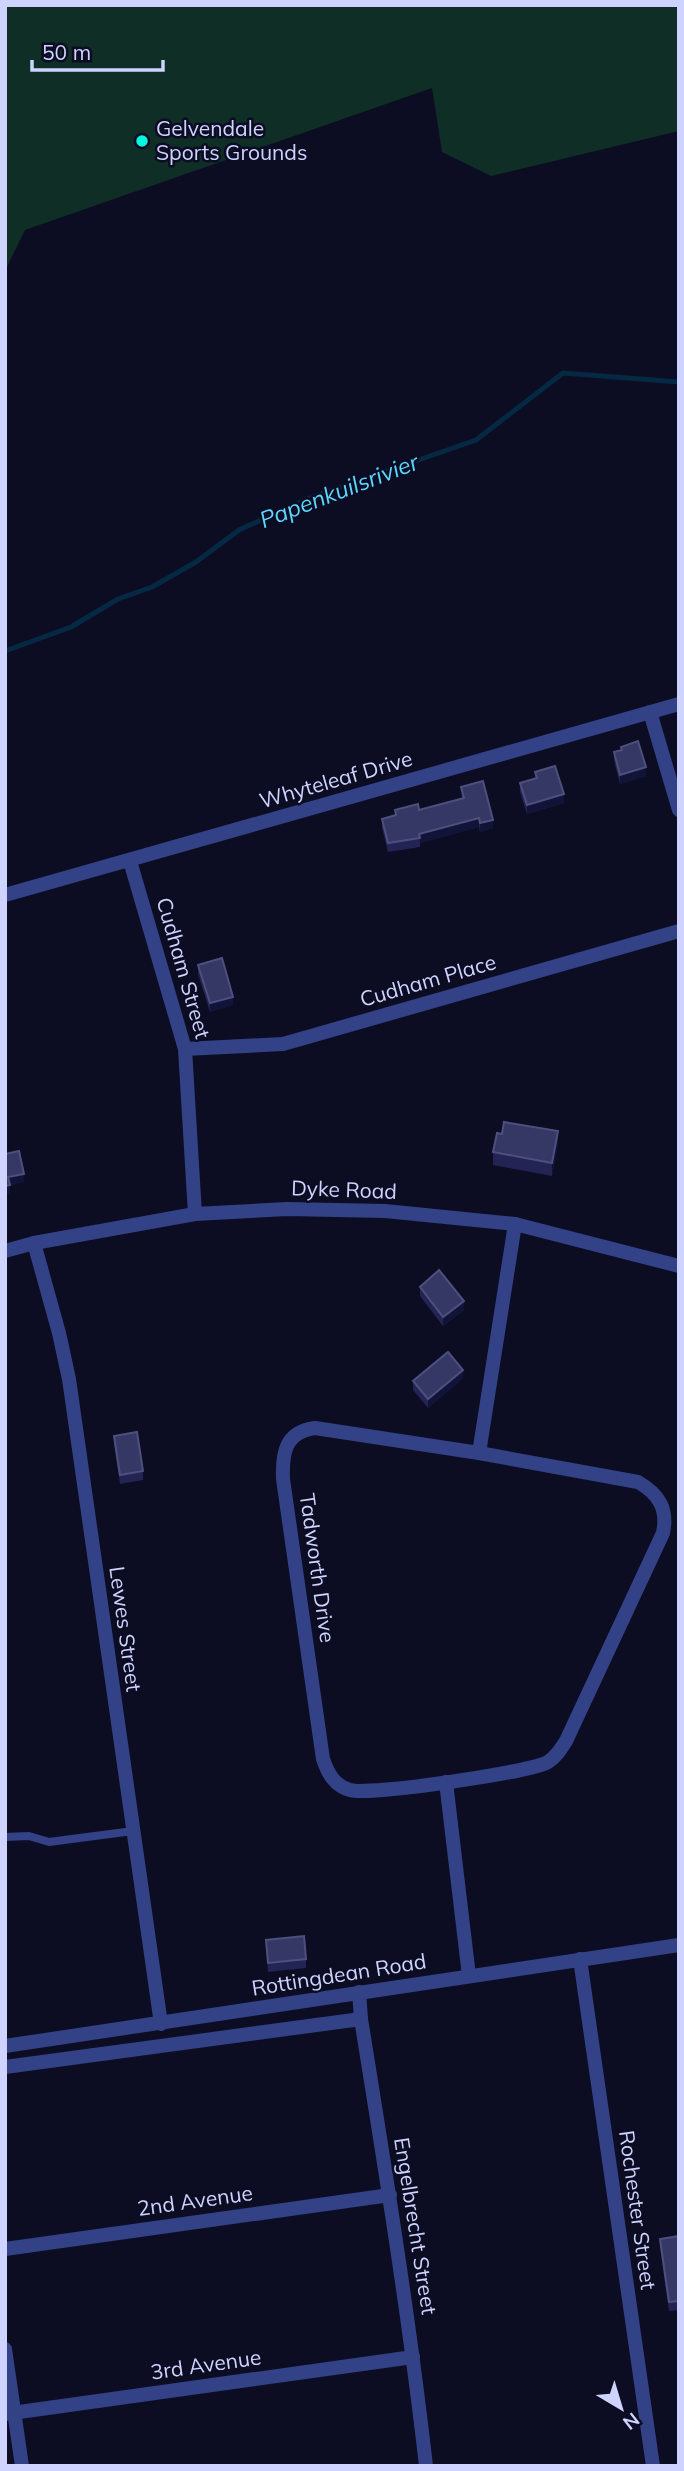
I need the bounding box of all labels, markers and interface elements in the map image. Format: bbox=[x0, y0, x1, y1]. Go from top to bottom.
scale bar bbox=[32, 28, 163, 72]
text: 50 m bbox=[42, 39, 91, 65]
place label: Gelvendale Sports Grounds bbox=[156, 115, 307, 165]
marker: Gelvendale Sports Grounds bbox=[134, 133, 150, 149]
water label: Papenkuilsrivier bbox=[255, 446, 424, 534]
street label: Whyteleaf Drive bbox=[256, 745, 415, 813]
street label: Cudham Street bbox=[151, 894, 217, 1041]
street label: Cudham Place bbox=[357, 948, 499, 1012]
street label: Dyke Road bbox=[291, 1174, 397, 1204]
street label: Tadworth Drive bbox=[295, 1492, 341, 1644]
street label: Lewes Street bbox=[104, 1565, 148, 1693]
street label: Rottingdean Road bbox=[250, 1947, 428, 2001]
street label: Rochester Street bbox=[614, 2129, 662, 2291]
street label: Engelbrecht Street bbox=[389, 2135, 443, 2316]
street label: 2nd Avenue bbox=[136, 2179, 254, 2221]
street label: 3rd Avenue bbox=[149, 2343, 263, 2385]
north arrow bbox=[586, 2373, 656, 2443]
text: N bbox=[618, 2408, 645, 2435]

